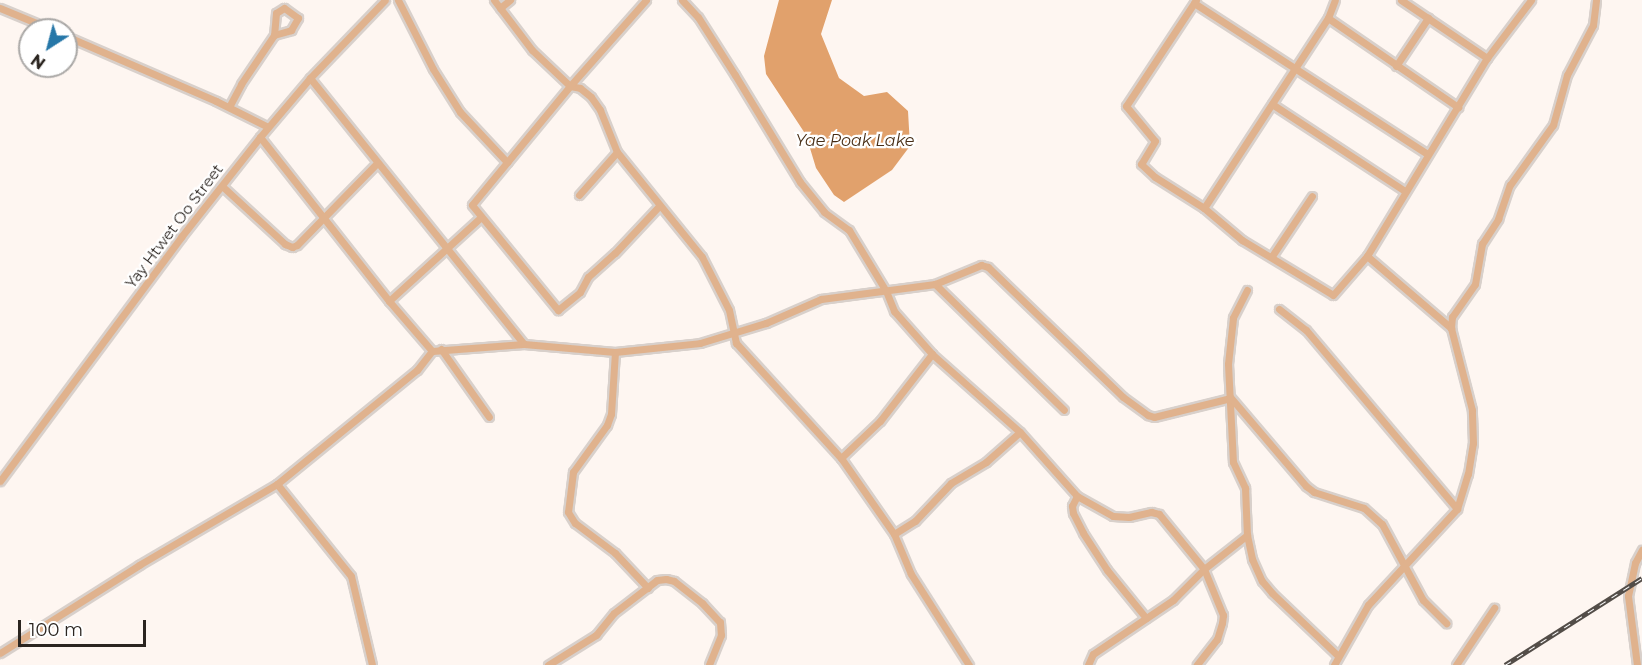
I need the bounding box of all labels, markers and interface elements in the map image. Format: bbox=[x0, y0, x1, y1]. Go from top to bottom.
north arrow bbox=[18, 18, 78, 78]
text: N bbox=[27, 50, 49, 73]
water label: Yae Poak Lake bbox=[795, 131, 915, 151]
street label: Yay Htwet Oo Street bbox=[121, 160, 227, 292]
scale bar bbox=[21, 608, 148, 646]
text: 100 m bbox=[29, 619, 83, 641]

